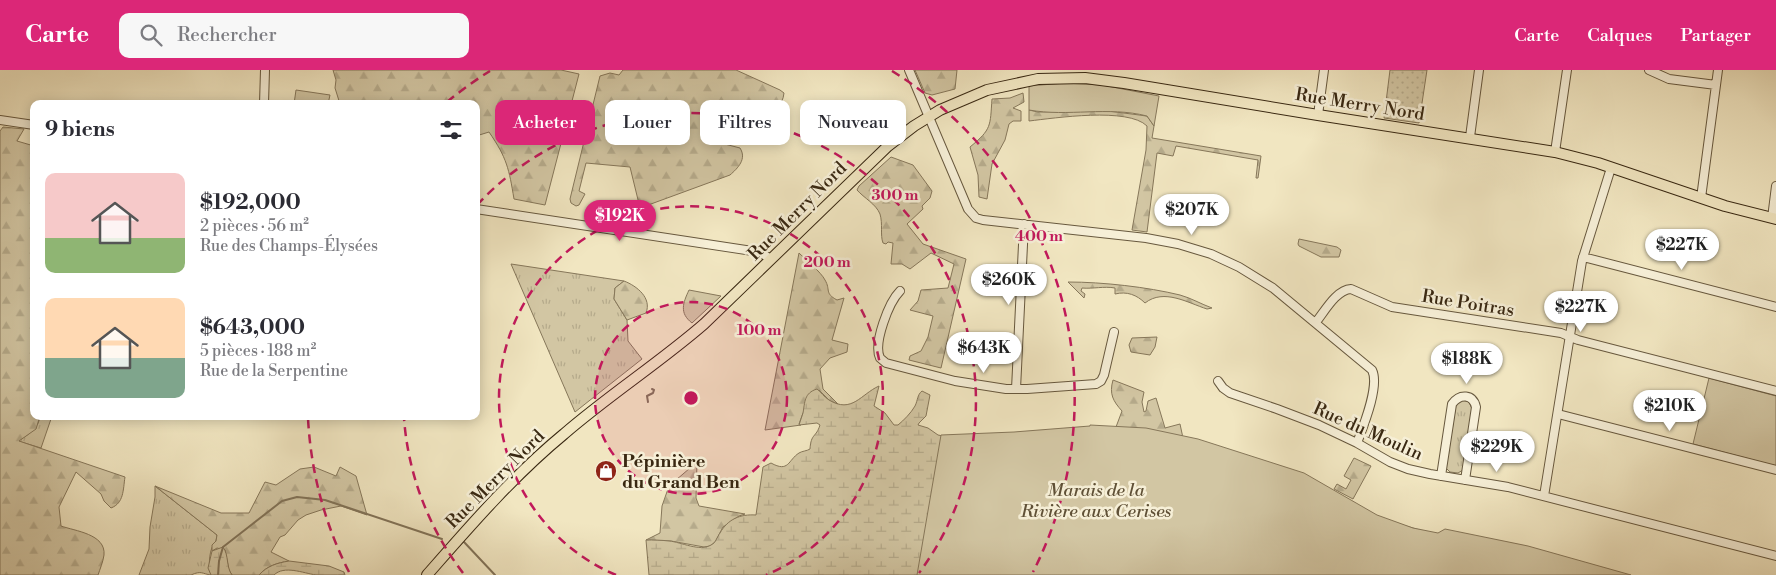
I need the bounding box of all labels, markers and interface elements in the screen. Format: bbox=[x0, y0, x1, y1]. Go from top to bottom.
search box bbox=[119, 13, 469, 58]
text: Carte bbox=[25, 20, 89, 50]
icon: search bbox=[137, 21, 165, 49]
text: Rechercher bbox=[177, 23, 277, 47]
text: Carte bbox=[1514, 24, 1559, 47]
text: Calques bbox=[1587, 24, 1652, 47]
text: Partager bbox=[1680, 24, 1751, 47]
street label: Rue Merry Nord bbox=[1294, 83, 1427, 126]
chip: Acheter bbox=[495, 100, 595, 145]
chip: Louer bbox=[605, 100, 690, 145]
chip: Filtres bbox=[700, 100, 790, 145]
chip: Nouveau bbox=[800, 100, 906, 145]
icon: filters bbox=[437, 116, 465, 144]
text: 9 biens bbox=[45, 117, 115, 143]
street label: Rue Merry Nord bbox=[743, 156, 852, 266]
text: 300 m bbox=[872, 186, 919, 205]
text: $192,000 bbox=[200, 190, 301, 216]
icon: home bbox=[85, 193, 145, 253]
pin: $207K bbox=[1157, 194, 1227, 236]
pin: $192K bbox=[585, 200, 655, 242]
text: $207K bbox=[1165, 200, 1219, 220]
text: $192K bbox=[595, 206, 645, 226]
text: 2 pièces · 56 m² bbox=[200, 216, 309, 236]
text: 400 m bbox=[1015, 227, 1063, 246]
pin: $227K bbox=[1647, 228, 1717, 271]
text: $227K bbox=[1656, 235, 1708, 255]
text: Rue des Champs-Élysées bbox=[200, 236, 378, 256]
text: 200 m bbox=[803, 253, 851, 272]
pin: $260K bbox=[974, 264, 1044, 306]
text: $260K bbox=[982, 270, 1036, 290]
street label: Rue Poitras bbox=[1420, 285, 1516, 322]
pin: $227K bbox=[1546, 290, 1616, 333]
text: $227K bbox=[1555, 297, 1607, 317]
text: $643,000 bbox=[200, 315, 305, 341]
icon: home bbox=[85, 318, 145, 378]
text: 100 m bbox=[737, 321, 782, 340]
pin: $643K bbox=[949, 332, 1019, 374]
text: $643K bbox=[957, 338, 1011, 358]
text: 5 pièces · 188 m² bbox=[200, 341, 316, 361]
pin: $188K bbox=[1432, 342, 1502, 385]
text: $188K bbox=[1442, 349, 1492, 369]
text: Rue de la Serpentine bbox=[200, 361, 348, 381]
centre of rings bbox=[682, 389, 700, 407]
pin: $210K bbox=[1635, 390, 1705, 432]
text: $210K bbox=[1644, 396, 1696, 416]
street label: Rue du Moulin bbox=[1309, 397, 1427, 466]
street label: Rue Merry Nord bbox=[441, 424, 550, 534]
pin: $229K bbox=[1462, 430, 1532, 473]
text: $229K bbox=[1471, 437, 1523, 457]
place label: Pépinière du Grand Ben bbox=[622, 450, 740, 494]
shop icon: Pépinière du Grand Ben bbox=[594, 459, 618, 483]
park label: Marais de la Rivière aux Cerises bbox=[1020, 479, 1172, 523]

